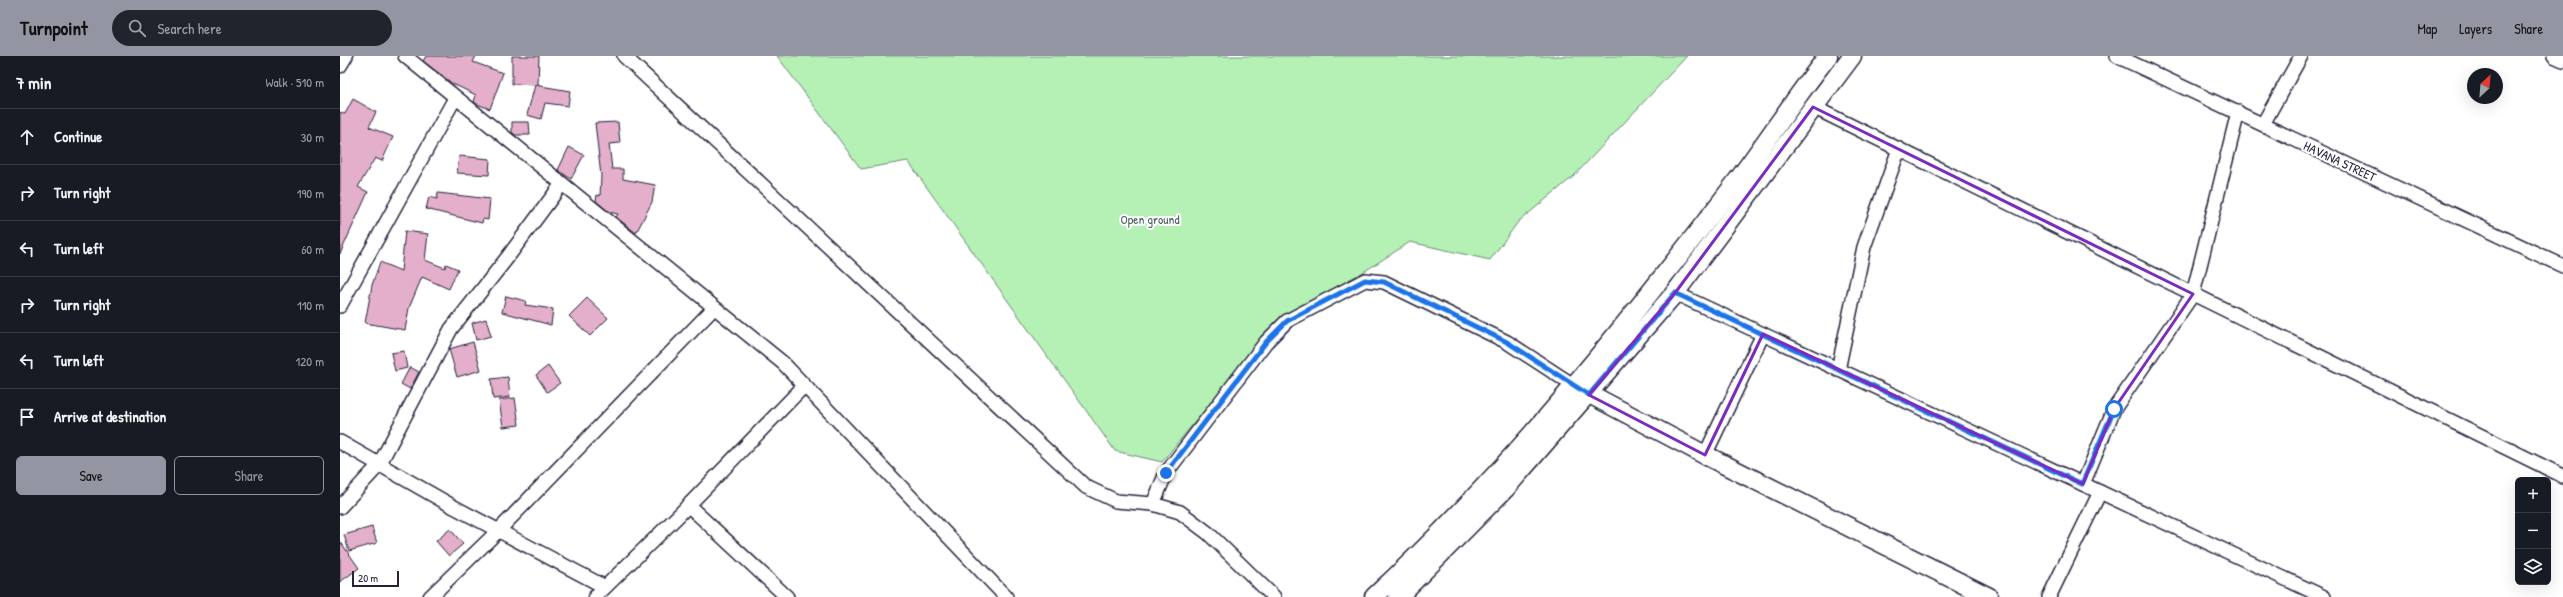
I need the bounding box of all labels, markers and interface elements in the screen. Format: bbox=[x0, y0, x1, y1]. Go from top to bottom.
search box bbox=[112, 10, 392, 46]
text: Turnpoint bbox=[20, 15, 88, 41]
icon: search bbox=[126, 17, 148, 39]
text: Search here bbox=[158, 18, 222, 39]
text: Map bbox=[2417, 19, 2437, 38]
text: Layers bbox=[2459, 19, 2492, 38]
text: Share bbox=[2514, 19, 2543, 38]
north arrow bbox=[2467, 68, 2503, 104]
text: 7 min bbox=[16, 71, 51, 94]
text: Walk · 510 m bbox=[266, 73, 324, 91]
icon: ahead bbox=[16, 126, 38, 148]
text: Continue bbox=[54, 126, 102, 147]
text: 30 m bbox=[301, 128, 324, 146]
street label: HAVANA STREET bbox=[2301, 136, 2380, 186]
icon: right bbox=[16, 182, 38, 204]
text: Turn right bbox=[54, 182, 110, 203]
text: 190 m bbox=[297, 184, 324, 202]
park label: Open ground bbox=[1120, 210, 1180, 228]
icon: left bbox=[16, 238, 38, 260]
text: Turn left bbox=[54, 238, 104, 259]
text: 60 m bbox=[301, 240, 324, 258]
icon: right bbox=[16, 294, 38, 316]
text: Turn right bbox=[54, 294, 110, 315]
text: 110 m bbox=[297, 296, 324, 314]
icon: left bbox=[16, 350, 38, 372]
text: Turn left bbox=[54, 350, 104, 371]
text: 120 m bbox=[296, 352, 324, 370]
route start bbox=[2105, 400, 2123, 418]
icon: arrive bbox=[16, 406, 38, 428]
text: Arrive at destination bbox=[54, 406, 166, 427]
button: Save bbox=[16, 456, 166, 495]
button: Share bbox=[174, 456, 324, 495]
route end bbox=[1157, 464, 1175, 482]
map controls bbox=[2515, 477, 2551, 585]
button: + bbox=[2515, 477, 2551, 513]
button: − bbox=[2515, 513, 2551, 549]
button: layers bbox=[2515, 549, 2551, 585]
scale bar bbox=[352, 569, 399, 588]
text: 20 m bbox=[358, 571, 378, 585]

